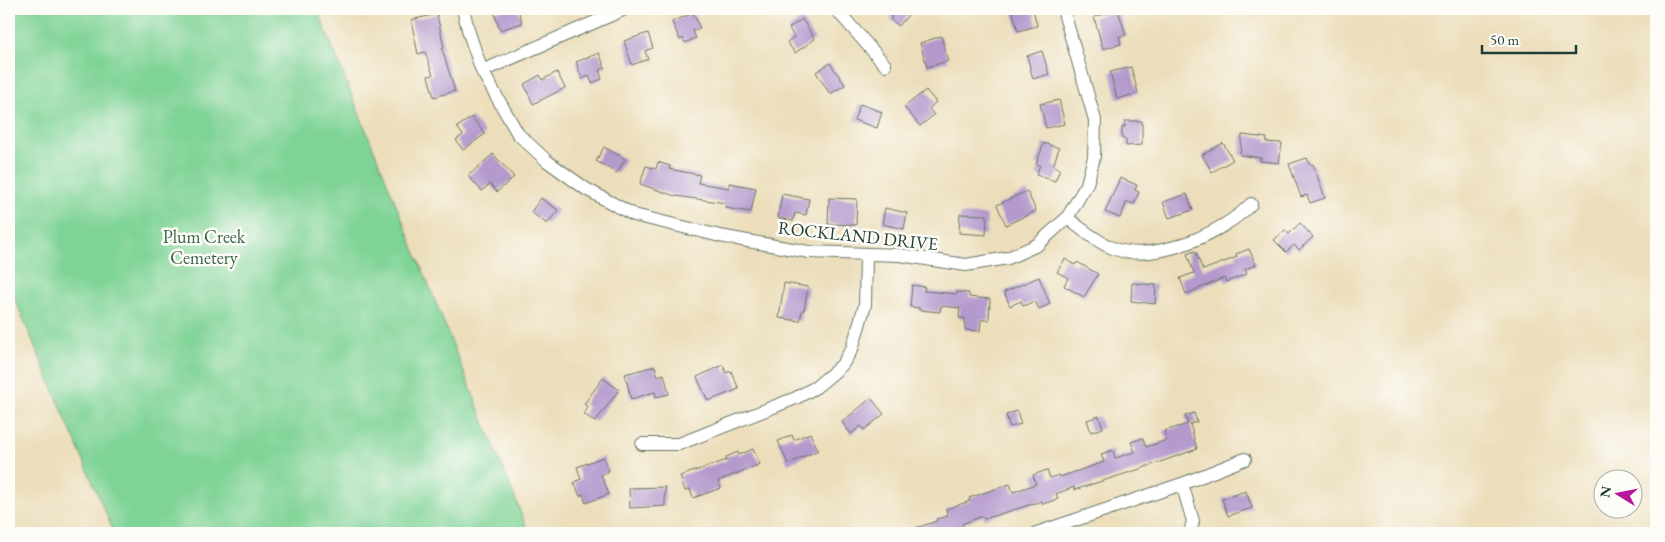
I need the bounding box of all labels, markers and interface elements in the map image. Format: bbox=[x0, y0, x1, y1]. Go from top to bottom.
scale bar bbox=[1482, 22, 1576, 54]
text: 50 m bbox=[1490, 30, 1519, 49]
street label: ROCKLAND DRIVE bbox=[777, 216, 939, 255]
park label: Plum Creek Cemetery bbox=[163, 225, 246, 269]
north arrow bbox=[1592, 470, 1642, 520]
text: N bbox=[1595, 484, 1615, 499]

